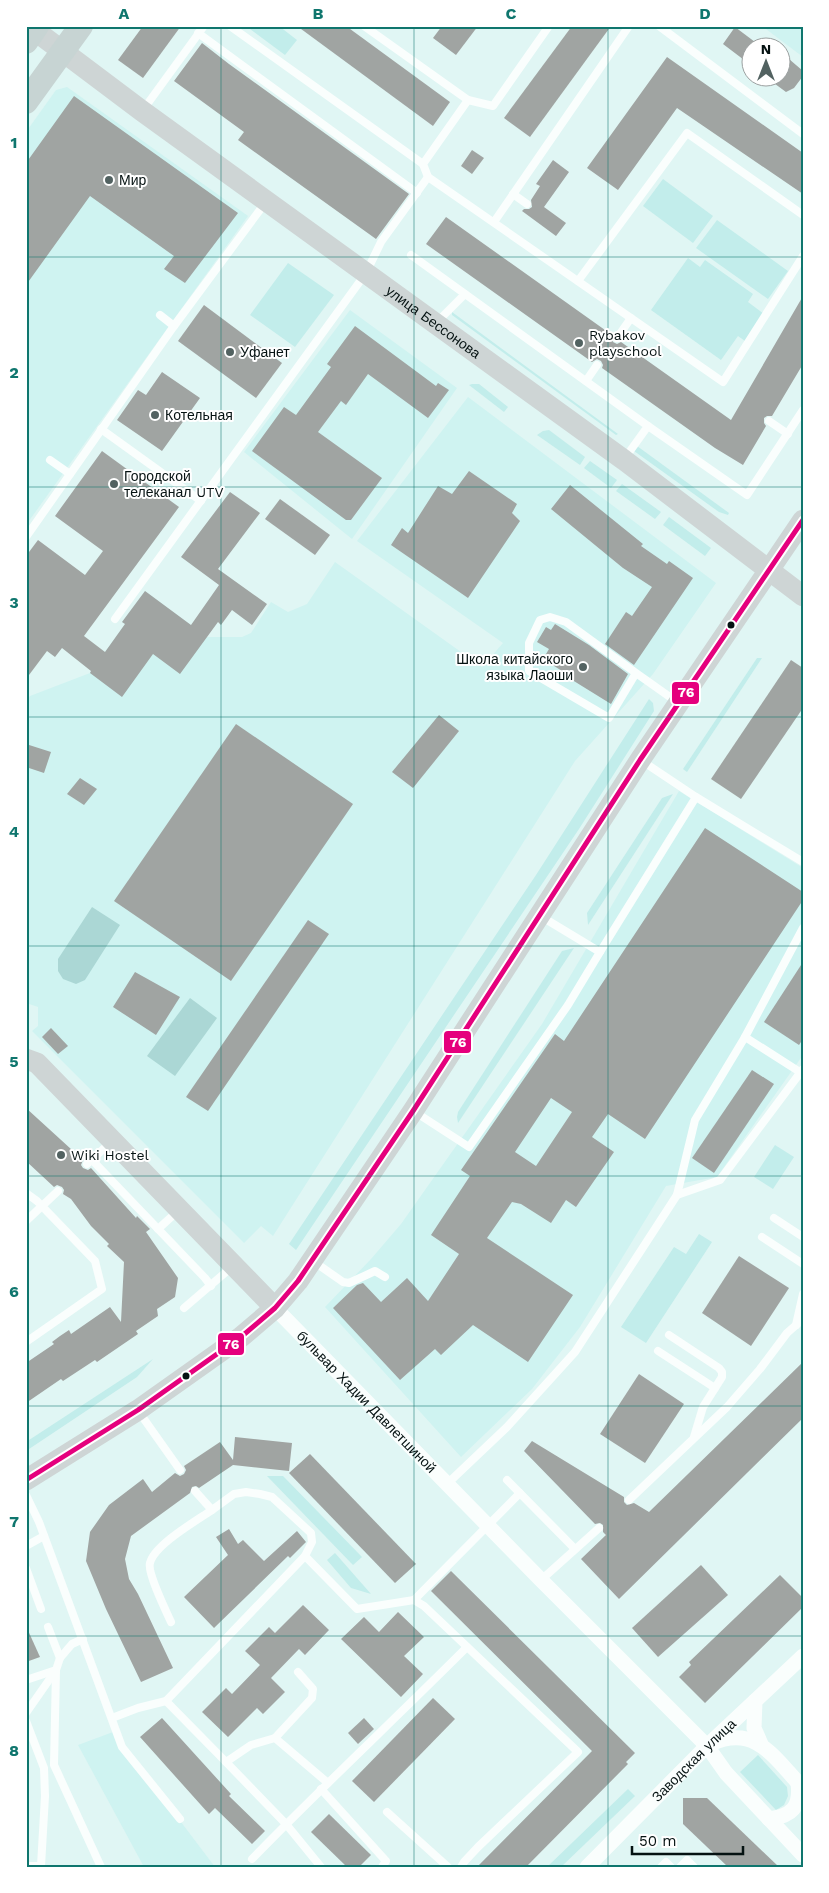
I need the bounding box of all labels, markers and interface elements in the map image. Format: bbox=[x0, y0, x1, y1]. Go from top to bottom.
text: A bbox=[119, 4, 130, 23]
text: B bbox=[313, 4, 324, 23]
text: C bbox=[506, 4, 517, 23]
text: D bbox=[699, 4, 711, 23]
north arrow bbox=[742, 38, 792, 88]
text: N bbox=[761, 41, 771, 57]
text: 1 bbox=[11, 133, 17, 152]
place label: Мир bbox=[119, 172, 146, 188]
marker: Мир bbox=[103, 174, 115, 186]
street label: улица Бессонова bbox=[383, 282, 484, 362]
place label: Rybakov playschool bbox=[589, 327, 662, 359]
marker: Rybakov playschool bbox=[573, 337, 585, 349]
place label: Уфанет bbox=[240, 344, 290, 360]
marker: Уфанет bbox=[224, 346, 236, 358]
text: 2 bbox=[9, 363, 19, 382]
place label: Котельная bbox=[165, 407, 233, 423]
marker: Котельная bbox=[149, 409, 161, 421]
place label: Городской телеканал UTV bbox=[124, 468, 224, 500]
marker: Городской телеканал UTV bbox=[108, 478, 120, 490]
text: 3 bbox=[9, 593, 19, 612]
unlabelled marker bbox=[726, 620, 736, 630]
place label: Школа китайского языка Лаоши bbox=[456, 651, 573, 683]
marker: Школа китайского языка Лаоши bbox=[577, 661, 589, 673]
line badge: 76 bbox=[671, 681, 700, 705]
text: 76 bbox=[678, 684, 695, 700]
text: 4 bbox=[9, 822, 19, 841]
line badge: 76 bbox=[443, 1030, 472, 1054]
text: 76 bbox=[450, 1034, 467, 1050]
text: 5 bbox=[9, 1052, 19, 1071]
place label: Wiki Hostel bbox=[71, 1147, 149, 1163]
marker: Wiki Hostel bbox=[55, 1149, 67, 1161]
text: 6 bbox=[9, 1282, 19, 1301]
street label: бульвар Хадии Давлетшиной bbox=[294, 1327, 439, 1476]
line badge: 76 bbox=[217, 1332, 245, 1356]
text: 76 bbox=[223, 1336, 240, 1352]
unlabelled marker bbox=[181, 1371, 191, 1381]
text: 7 bbox=[9, 1512, 19, 1531]
street label: Заводская улица bbox=[648, 1715, 739, 1805]
text: 8 bbox=[9, 1741, 19, 1760]
scale bar bbox=[632, 1823, 743, 1855]
text: 50 m bbox=[639, 1832, 676, 1850]

